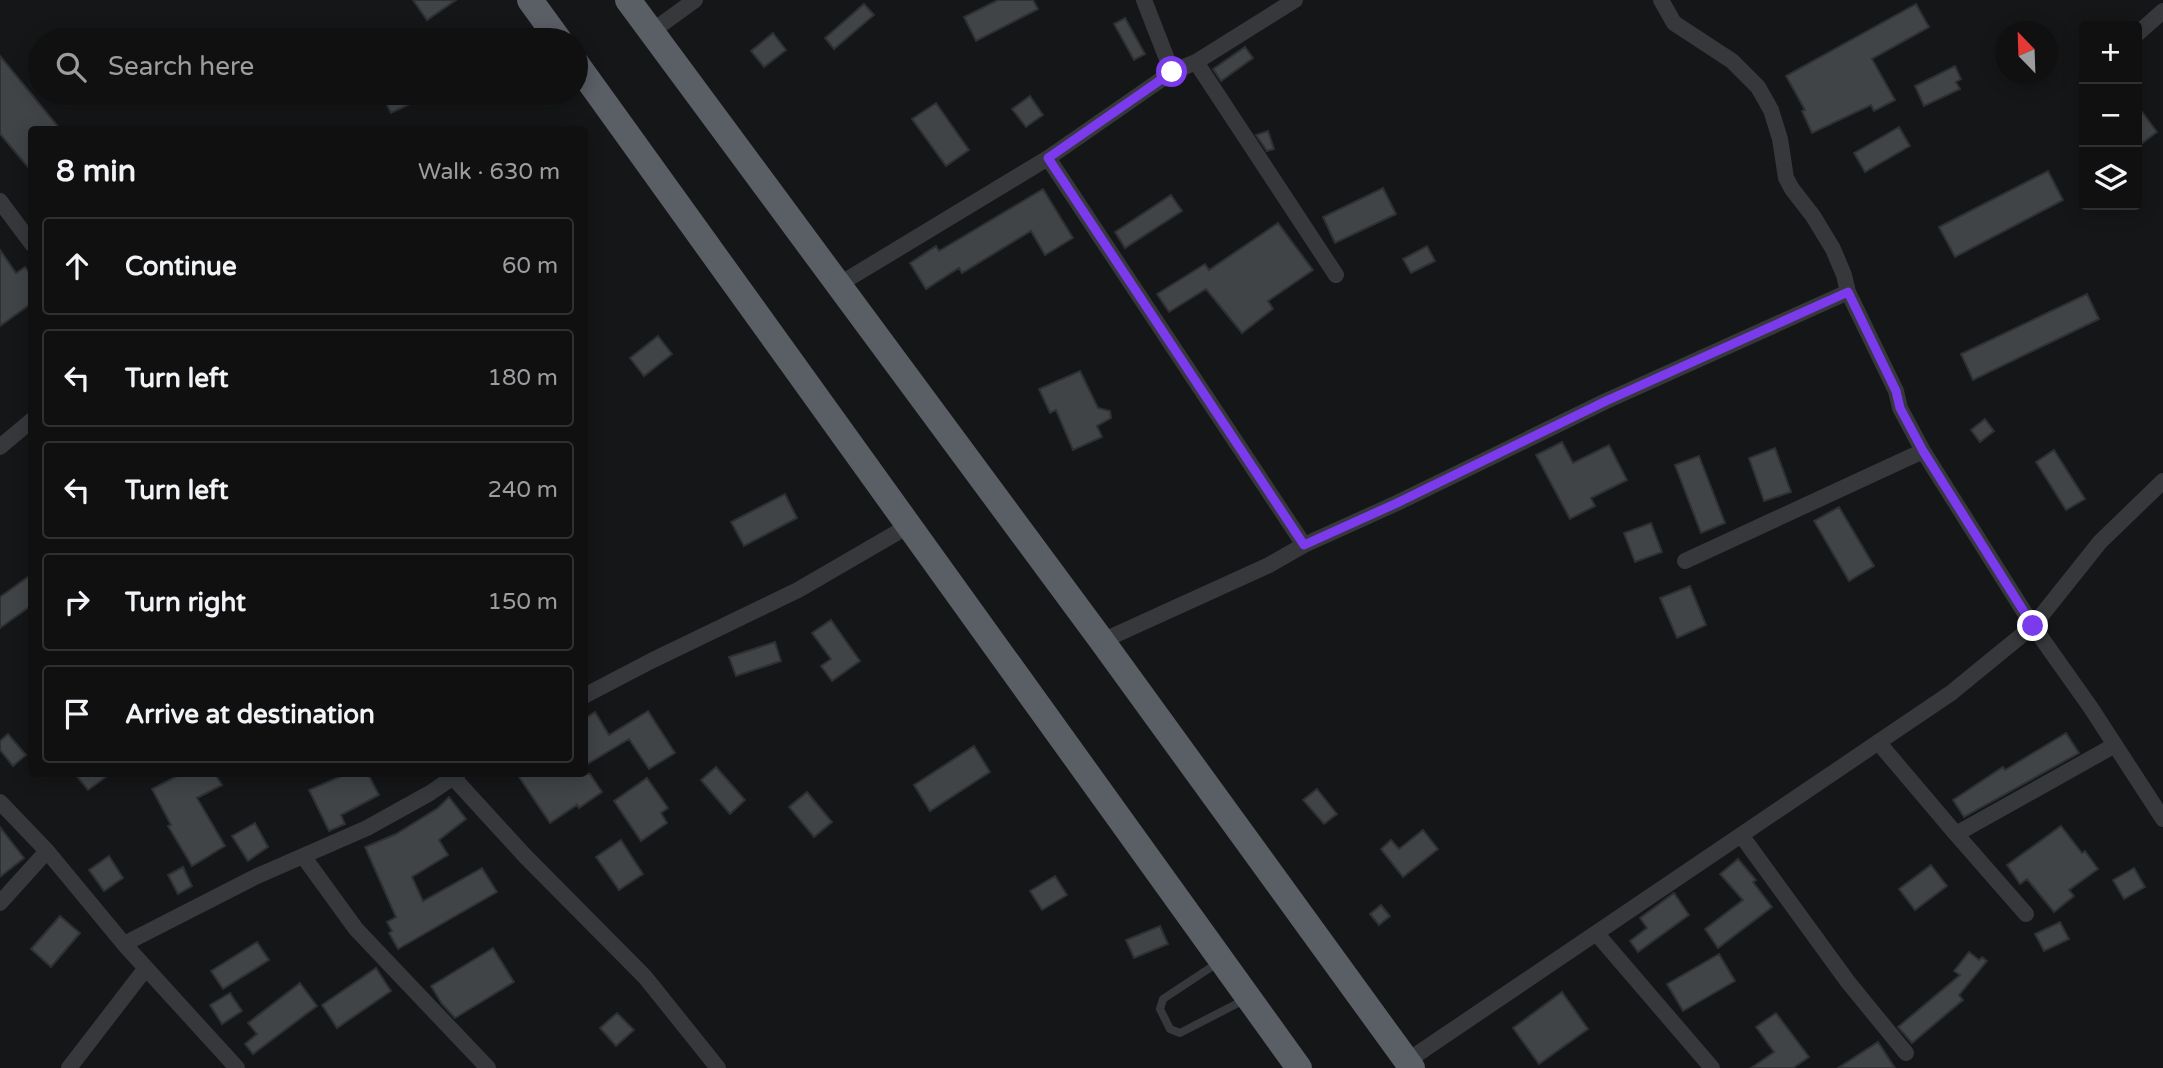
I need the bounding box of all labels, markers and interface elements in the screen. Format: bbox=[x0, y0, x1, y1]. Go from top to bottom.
north arrow bbox=[1995, 21, 2058, 84]
map controls bbox=[2079, 21, 2142, 210]
button: + bbox=[2079, 21, 2142, 84]
search box bbox=[28, 28, 588, 105]
icon: search bbox=[52, 48, 90, 86]
text: Search here bbox=[108, 51, 254, 82]
route start bbox=[1156, 56, 1187, 87]
button: − bbox=[2079, 84, 2142, 147]
button: layers bbox=[2079, 147, 2142, 210]
text: 8 min bbox=[56, 153, 136, 190]
text: Walk · 630 m bbox=[418, 158, 560, 186]
icon: ahead bbox=[58, 247, 96, 285]
text: Continue bbox=[125, 251, 237, 282]
text: 60 m bbox=[502, 252, 558, 280]
icon: left bbox=[58, 359, 96, 397]
text: Turn left bbox=[125, 363, 228, 394]
text: 180 m bbox=[488, 364, 558, 392]
icon: left bbox=[58, 471, 96, 509]
text: Turn left bbox=[125, 475, 228, 506]
text: 240 m bbox=[488, 476, 558, 504]
icon: right bbox=[58, 583, 96, 621]
text: Turn right bbox=[125, 587, 246, 618]
text: 150 m bbox=[488, 588, 558, 616]
route end bbox=[2017, 610, 2048, 641]
icon: arrive bbox=[58, 695, 96, 733]
text: Arrive at destination bbox=[125, 699, 375, 730]

